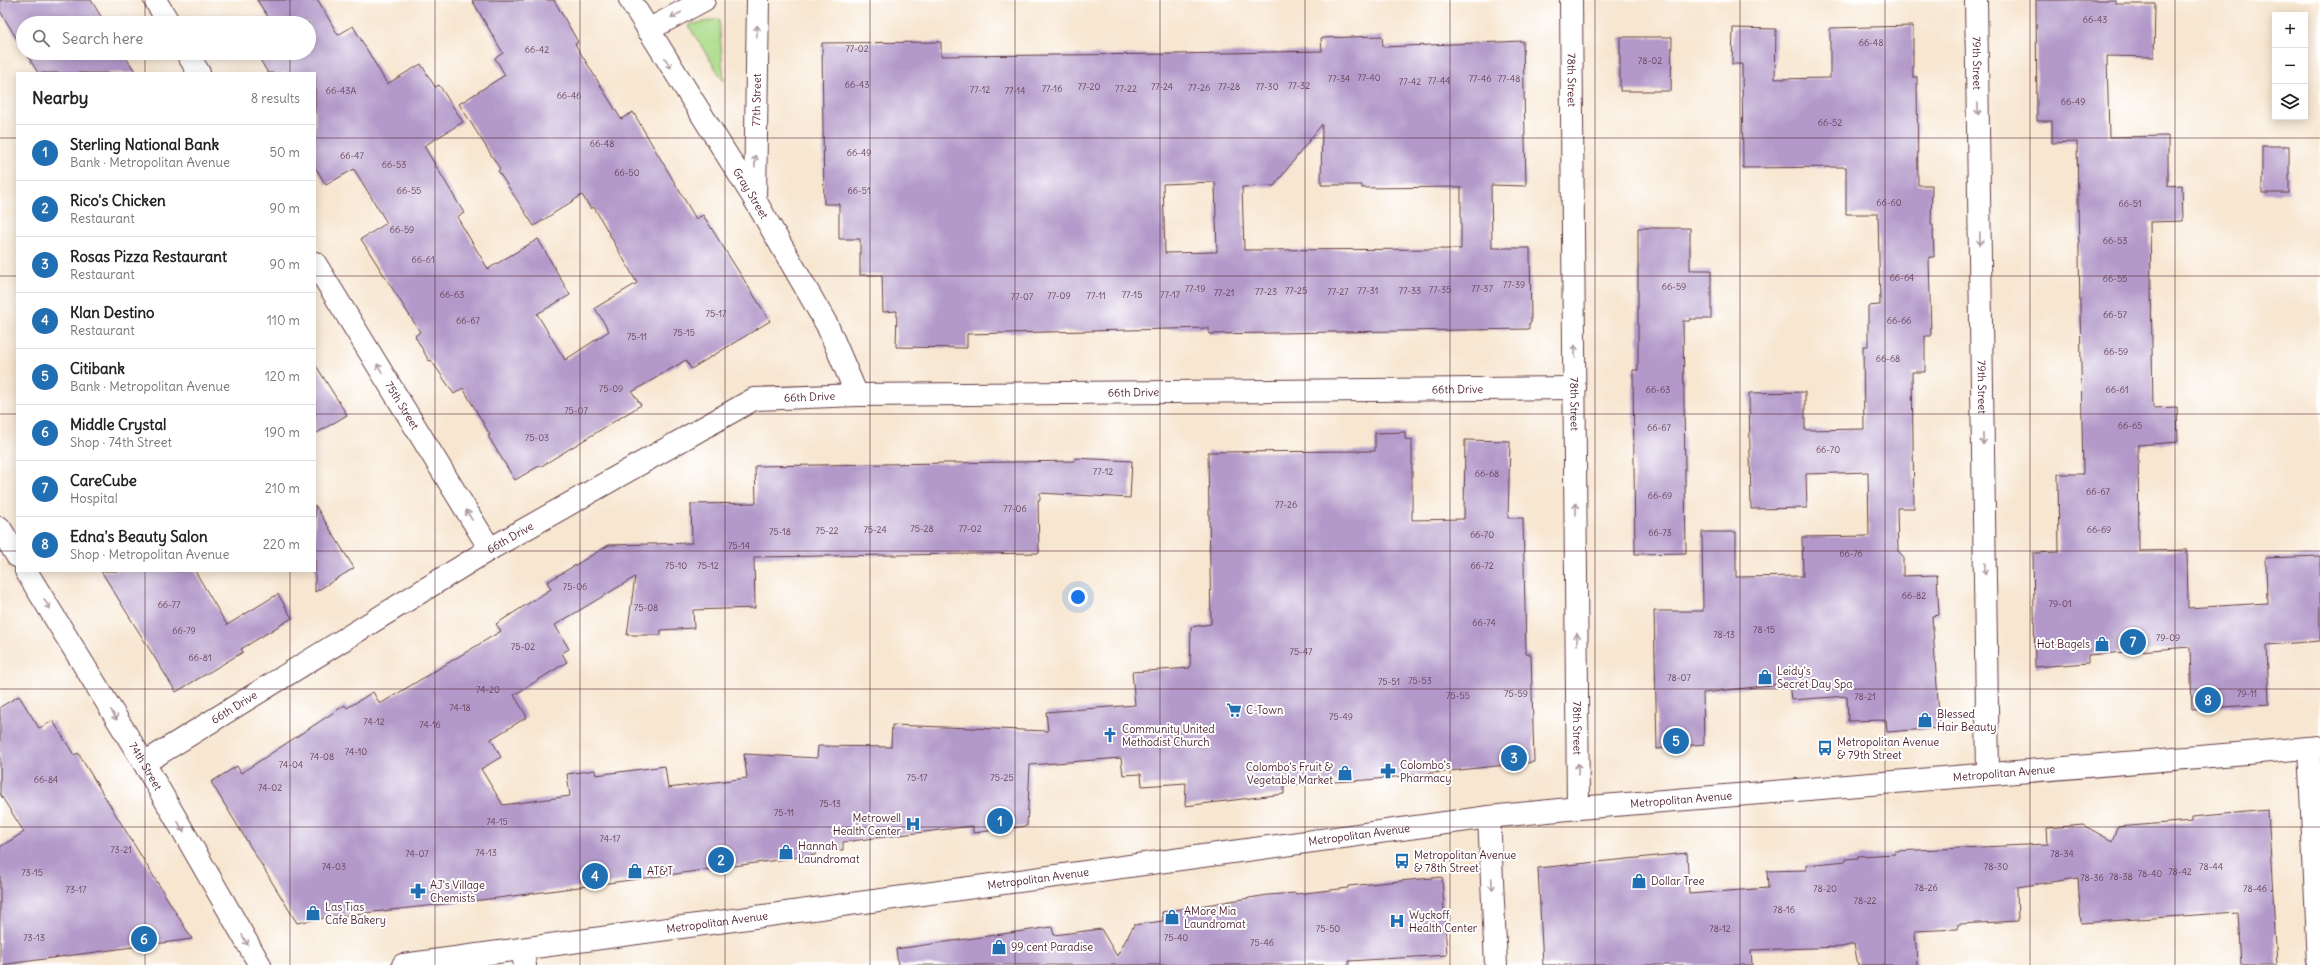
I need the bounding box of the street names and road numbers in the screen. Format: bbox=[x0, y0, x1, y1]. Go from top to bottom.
street label: 79th Street bbox=[1970, 36, 1984, 90]
street label: 78th Street bbox=[1564, 53, 1579, 107]
street label: 77th Street bbox=[749, 73, 764, 127]
street label: Gray Street bbox=[730, 166, 771, 222]
street label: 79th Street bbox=[1975, 360, 1989, 414]
street label: 78th Street bbox=[1567, 377, 1582, 431]
street label: 75th Street bbox=[382, 379, 422, 432]
street label: 66th Drive bbox=[1432, 382, 1483, 396]
street label: 66th Drive bbox=[1108, 385, 1159, 400]
street label: 66th Drive bbox=[783, 389, 836, 405]
street label: 66th Drive bbox=[484, 519, 536, 556]
street label: 66th Drive bbox=[209, 688, 260, 727]
street label: 78th Street bbox=[1570, 701, 1585, 755]
street label: 74th Street bbox=[126, 740, 165, 793]
street label: Metropolitan Avenue bbox=[1952, 762, 2056, 784]
street label: Metropolitan Avenue bbox=[1630, 788, 1733, 811]
street label: Metropolitan Avenue bbox=[1307, 821, 1411, 849]
street label: Metropolitan Avenue bbox=[986, 865, 1090, 892]
street label: Metropolitan Avenue bbox=[665, 908, 769, 936]

